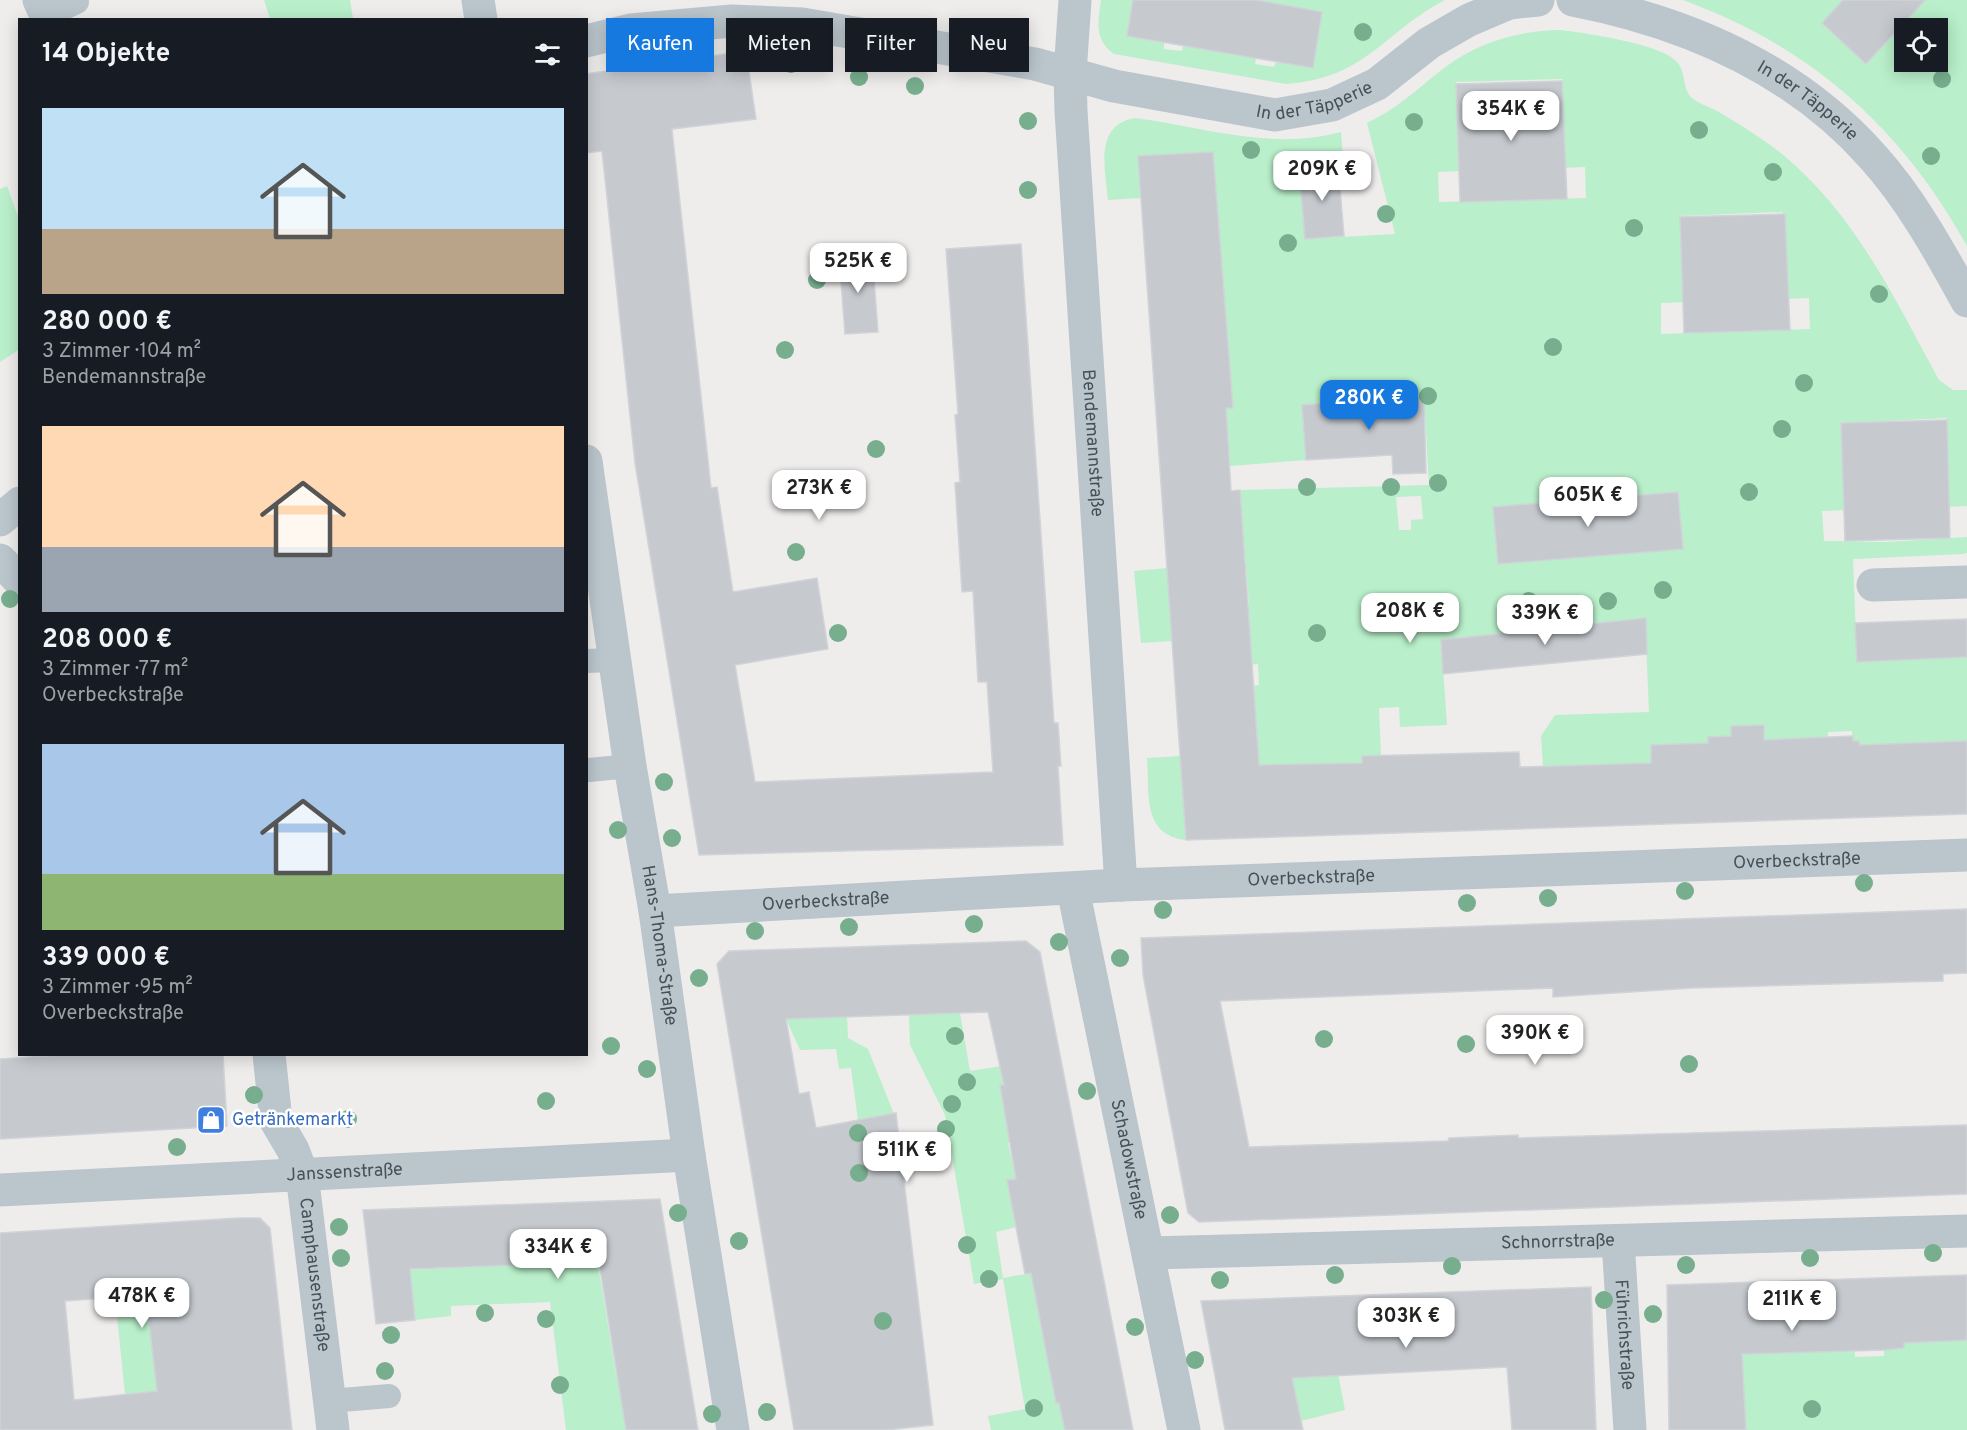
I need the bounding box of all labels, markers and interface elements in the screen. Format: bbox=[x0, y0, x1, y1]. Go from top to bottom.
chip: Kaufen bbox=[606, 18, 714, 72]
chip: Mieten bbox=[726, 18, 833, 72]
chip: Filter bbox=[845, 18, 937, 72]
chip: Neu bbox=[949, 18, 1029, 72]
map controls bbox=[1894, 18, 1948, 72]
button: locate bbox=[1894, 18, 1948, 72]
text: 14 Objekte bbox=[42, 38, 170, 71]
icon: filters bbox=[531, 38, 564, 71]
street label: In der Täpperie bbox=[1753, 56, 1863, 146]
street label: In der Täpperie bbox=[1254, 76, 1376, 126]
pin: 354K € bbox=[1462, 91, 1560, 142]
text: 354K € bbox=[1476, 97, 1546, 123]
icon: home bbox=[249, 147, 357, 255]
pin: 209K € bbox=[1273, 151, 1371, 202]
text: 209K € bbox=[1287, 157, 1357, 183]
pin: 525K € bbox=[809, 243, 907, 294]
text: 525K € bbox=[824, 249, 892, 275]
text: 280 000 € bbox=[42, 306, 172, 339]
text: 3 Zimmer · 104 m² bbox=[42, 339, 201, 365]
text: Bendemannstraße bbox=[42, 365, 206, 391]
street label: Bendemannstraße bbox=[1076, 369, 1109, 518]
pin: 280K € bbox=[1320, 380, 1418, 431]
text: 280K € bbox=[1334, 386, 1404, 412]
icon: home bbox=[249, 465, 357, 573]
pin: 273K € bbox=[770, 470, 868, 521]
text: 273K € bbox=[786, 476, 852, 502]
pin: 605K € bbox=[1539, 477, 1637, 528]
text: 605K € bbox=[1553, 483, 1623, 509]
pin: 208K € bbox=[1361, 593, 1459, 644]
pin: 339K € bbox=[1496, 595, 1594, 646]
text: 208K € bbox=[1375, 599, 1445, 625]
text: 339K € bbox=[1511, 601, 1579, 627]
text: 208 000 € bbox=[42, 624, 172, 657]
text: 3 Zimmer · 77 m² bbox=[42, 657, 188, 683]
text: Overbeckstraße bbox=[42, 683, 184, 709]
icon: home bbox=[249, 783, 357, 891]
street label: Overbeckstraße bbox=[1733, 847, 1861, 875]
street label: Hans-Thoma-Straße bbox=[636, 864, 682, 1027]
street label: Overbeckstraße bbox=[1247, 865, 1375, 892]
street label: Overbeckstraße bbox=[761, 886, 890, 917]
text: 339 000 € bbox=[42, 942, 170, 975]
text: 3 Zimmer · 95 m² bbox=[42, 975, 193, 1001]
text: Overbeckstraße bbox=[42, 1001, 184, 1027]
pin: 390K € bbox=[1486, 1015, 1584, 1066]
text: 390K € bbox=[1500, 1021, 1570, 1047]
street label: Schadowstraße bbox=[1105, 1097, 1152, 1222]
shop icon: Getränkemarkt bbox=[195, 1104, 227, 1136]
place label: Getränkemarkt bbox=[232, 1109, 353, 1132]
pin: 511K € bbox=[858, 1132, 956, 1183]
text: 511K € bbox=[877, 1138, 937, 1164]
street label: Janssenstraße bbox=[286, 1158, 403, 1187]
street label: Camphausenstraße bbox=[293, 1196, 335, 1353]
pin: 334K € bbox=[509, 1229, 607, 1280]
street label: Schnorrstraße bbox=[1501, 1229, 1615, 1255]
text: 334K € bbox=[524, 1235, 592, 1261]
pin: 478K € bbox=[93, 1278, 191, 1329]
street label: Führichstraße bbox=[1609, 1279, 1639, 1391]
pin: 211K € bbox=[1743, 1281, 1841, 1332]
text: 478K € bbox=[108, 1284, 176, 1310]
text: 211K € bbox=[1762, 1287, 1822, 1313]
pin: 303K € bbox=[1357, 1298, 1455, 1349]
text: 303K € bbox=[1372, 1304, 1440, 1330]

